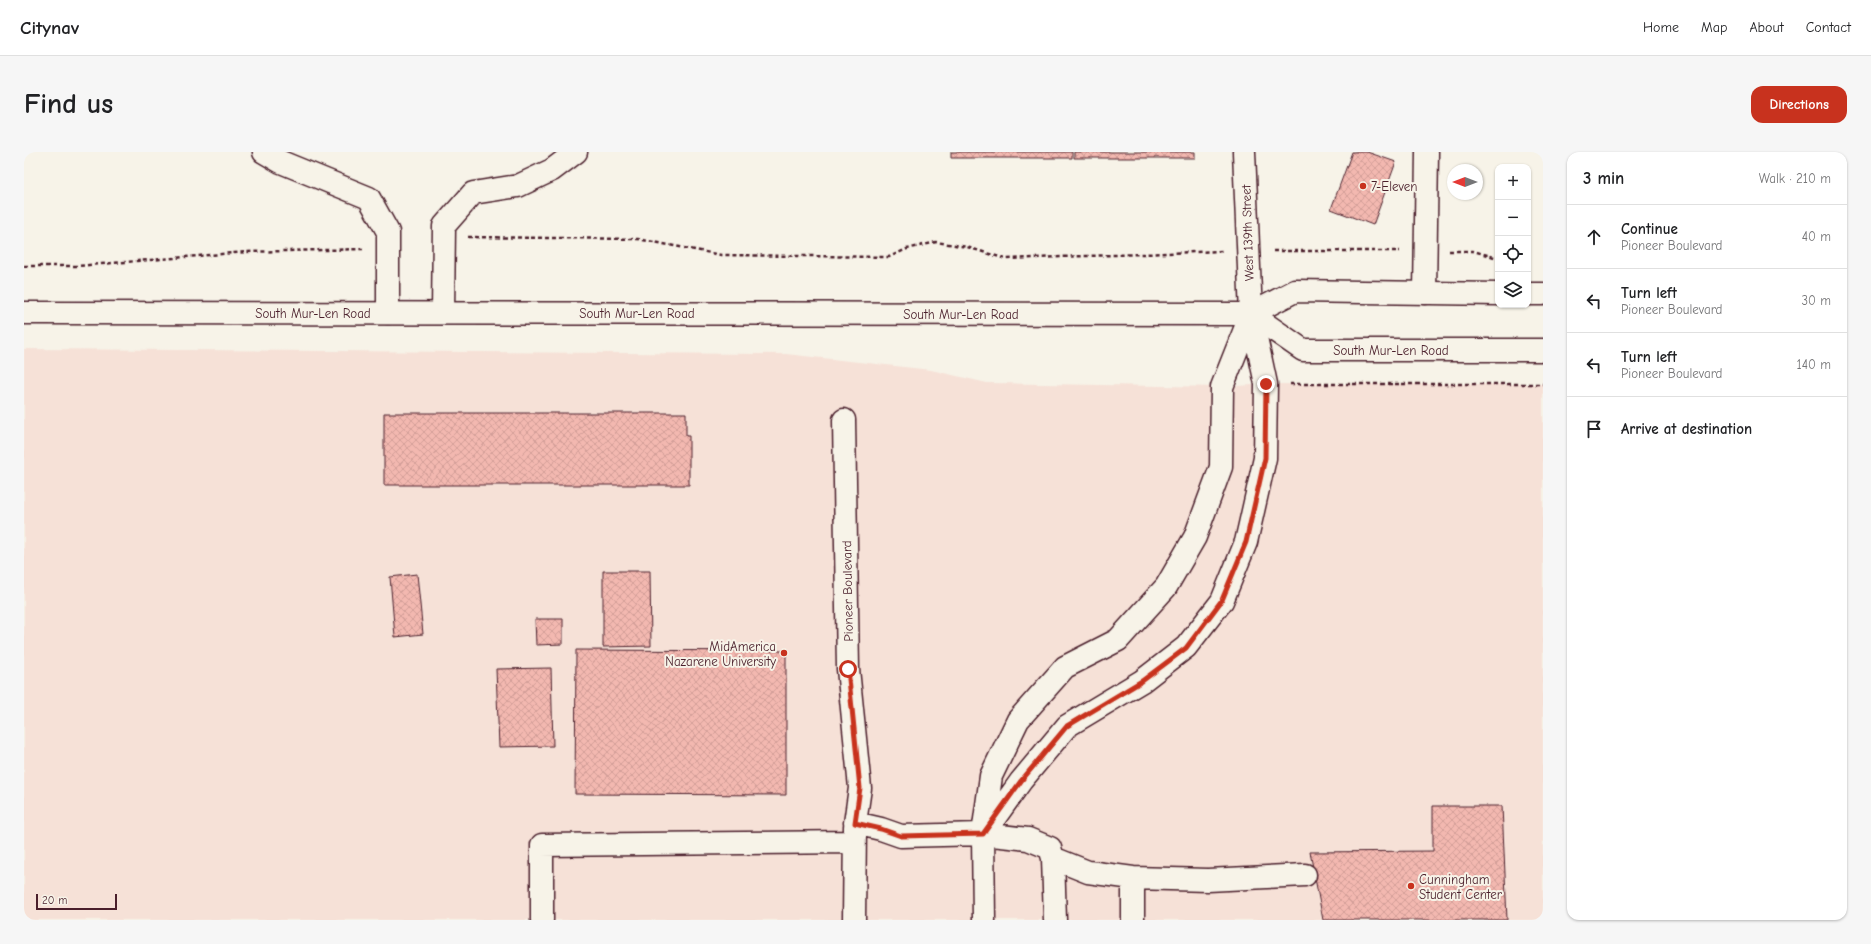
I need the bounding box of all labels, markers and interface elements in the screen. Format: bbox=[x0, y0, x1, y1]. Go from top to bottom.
text: Citynav bbox=[20, 17, 79, 39]
text: Home bbox=[1643, 19, 1679, 36]
text: Map bbox=[1701, 19, 1727, 36]
text: About bbox=[1749, 19, 1784, 36]
text: Contact bbox=[1806, 19, 1851, 36]
button: Directions bbox=[1751, 86, 1847, 123]
text: Find us bbox=[24, 88, 113, 120]
north arrow bbox=[1447, 164, 1483, 200]
map controls bbox=[1495, 164, 1531, 308]
button: + bbox=[1495, 164, 1531, 200]
text: 3 min bbox=[1583, 169, 1624, 188]
text: Walk · 210 m bbox=[1759, 171, 1831, 186]
place label: 7-Eleven bbox=[1371, 179, 1417, 194]
marker: 7-Eleven bbox=[1358, 181, 1368, 191]
street label: West 139th Street bbox=[1238, 183, 1257, 282]
button: − bbox=[1495, 200, 1531, 236]
text: Continue bbox=[1621, 220, 1678, 238]
icon: ahead bbox=[1583, 226, 1605, 248]
text: 40 m bbox=[1802, 229, 1831, 244]
button: locate bbox=[1495, 236, 1531, 272]
text: Pioneer Boulevard bbox=[1621, 238, 1722, 253]
button: layers bbox=[1495, 272, 1531, 308]
text: Turn left bbox=[1621, 284, 1677, 302]
icon: left bbox=[1583, 290, 1605, 312]
text: 30 m bbox=[1801, 293, 1831, 308]
text: Pioneer Boulevard bbox=[1621, 302, 1722, 317]
street label: South Mur-Len Road bbox=[255, 306, 371, 321]
street label: South Mur-Len Road bbox=[579, 306, 695, 321]
street label: South Mur-Len Road bbox=[903, 307, 1019, 322]
street label: South Mur-Len Road bbox=[1333, 343, 1449, 358]
text: Turn left bbox=[1621, 348, 1677, 366]
icon: left bbox=[1583, 354, 1605, 376]
text: 140 m bbox=[1797, 357, 1831, 372]
text: Pioneer Boulevard bbox=[1621, 366, 1722, 381]
route end bbox=[1257, 375, 1275, 393]
icon: arrive bbox=[1583, 418, 1605, 440]
text: Arrive at destination bbox=[1621, 420, 1752, 438]
street label: Pioneer Boulevard bbox=[839, 540, 856, 642]
place label: MidAmerica Nazarene University bbox=[665, 639, 776, 669]
marker: MidAmerica Nazarene University bbox=[779, 648, 789, 658]
route start bbox=[839, 660, 857, 678]
place label: Cunningham Student Center bbox=[1419, 872, 1503, 902]
marker: Cunningham Student Center bbox=[1406, 881, 1416, 891]
scale bar bbox=[36, 892, 117, 911]
text: 20 m bbox=[42, 894, 67, 907]

